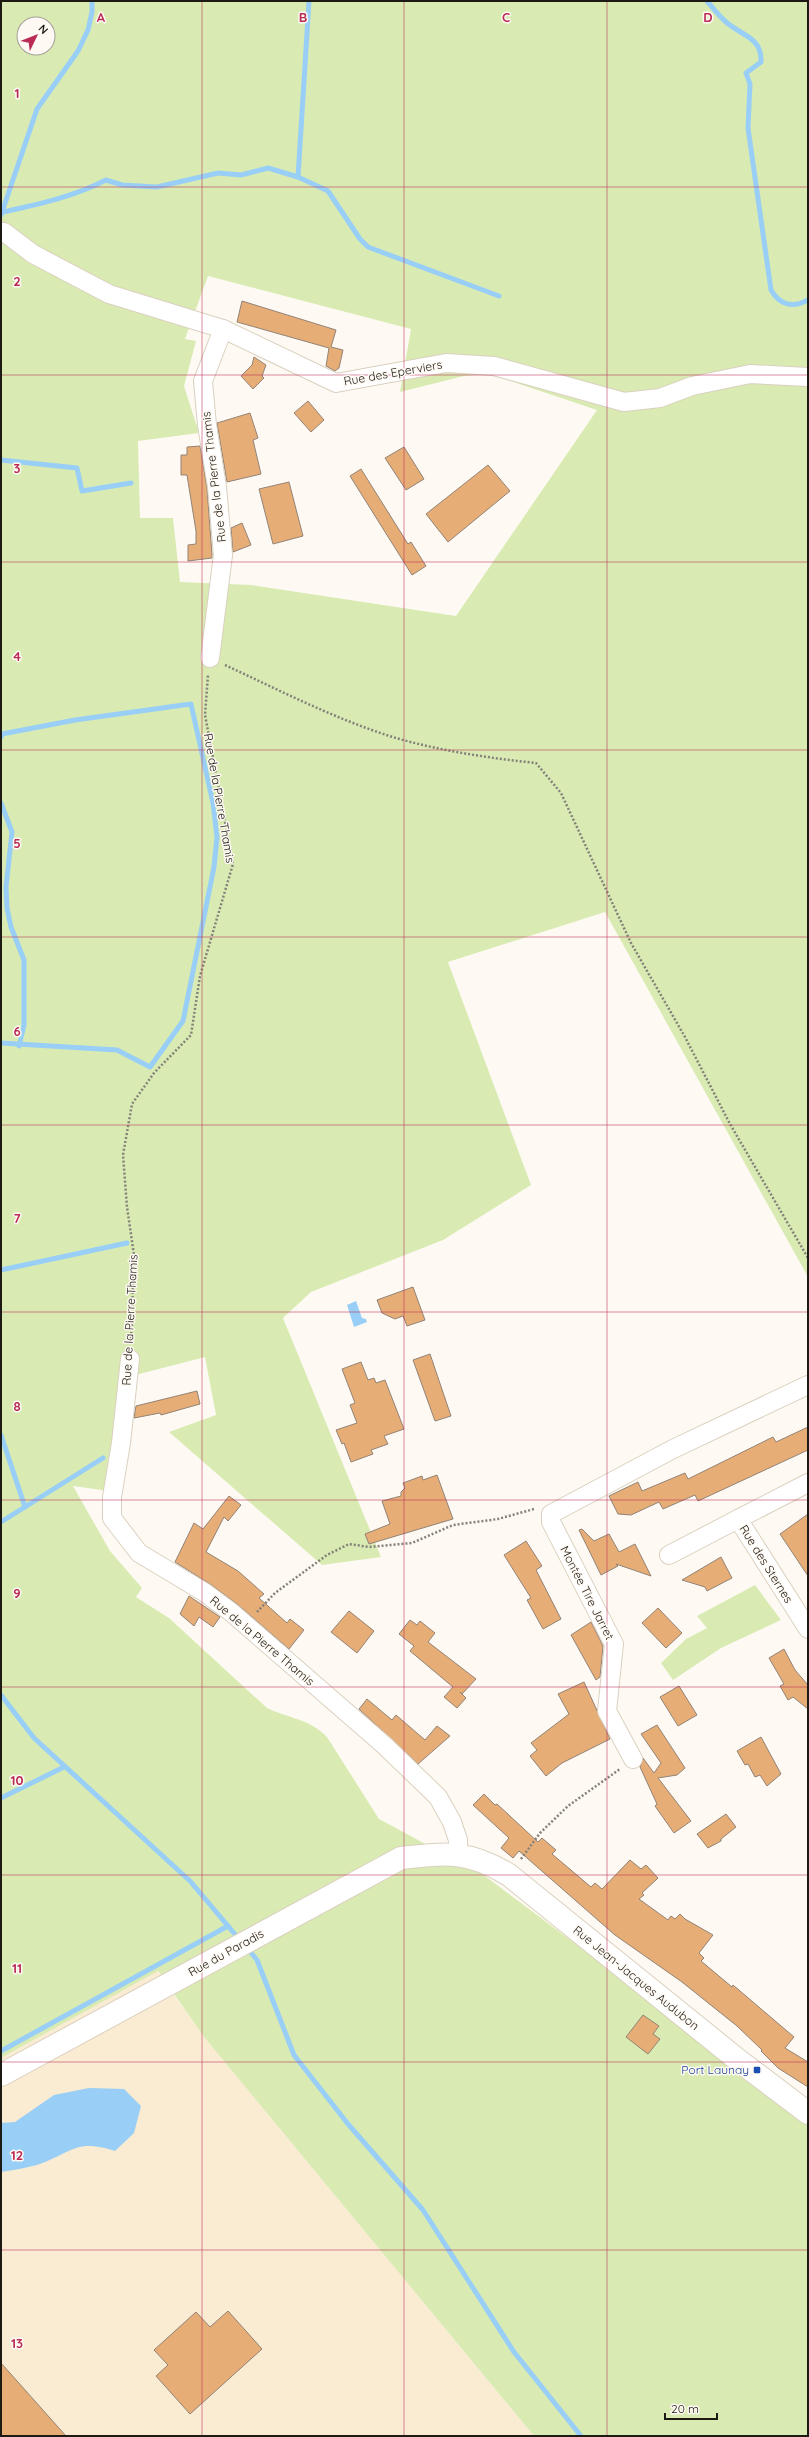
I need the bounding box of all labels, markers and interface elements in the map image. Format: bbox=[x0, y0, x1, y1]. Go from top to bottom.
text: A bbox=[97, 9, 106, 25]
text: B bbox=[299, 9, 307, 25]
text: C bbox=[502, 9, 510, 25]
text: D bbox=[703, 9, 713, 25]
north arrow bbox=[16, 16, 56, 56]
text: N bbox=[35, 21, 51, 37]
text: 1 bbox=[14, 85, 20, 101]
text: 2 bbox=[13, 273, 21, 289]
street label: Rue des Eperviers bbox=[342, 356, 444, 389]
street label: Rue de la Pierre Thamis bbox=[198, 411, 229, 543]
text: 3 bbox=[14, 460, 21, 476]
text: 4 bbox=[13, 648, 21, 664]
street label: Rue de la Pierre Thamis bbox=[201, 732, 238, 864]
text: 5 bbox=[13, 835, 21, 851]
text: 6 bbox=[13, 1023, 21, 1039]
text: 7 bbox=[13, 1210, 21, 1226]
street label: Rue de la Pierre Thamis bbox=[119, 1254, 140, 1386]
text: 8 bbox=[13, 1398, 21, 1414]
street label: Rue des Sternes bbox=[736, 1522, 797, 1606]
street label: Montée Tire Jarret bbox=[557, 1543, 618, 1642]
text: 9 bbox=[13, 1585, 21, 1601]
street label: Rue de la Pierre Thamis bbox=[207, 1593, 318, 1689]
text: 10 bbox=[10, 1772, 24, 1788]
street label: Rue Jean-Jacques Audubon bbox=[570, 1922, 702, 2033]
street label: Rue du Paradis bbox=[185, 1925, 266, 1979]
text: 11 bbox=[12, 1960, 22, 1976]
place label: Port Launay bbox=[681, 2062, 749, 2077]
marker: Port Launay bbox=[752, 2065, 762, 2075]
text: 12 bbox=[11, 2147, 23, 2163]
text: 13 bbox=[11, 2335, 23, 2351]
scale bar bbox=[665, 2395, 717, 2421]
text: 20 m bbox=[671, 2401, 699, 2416]

